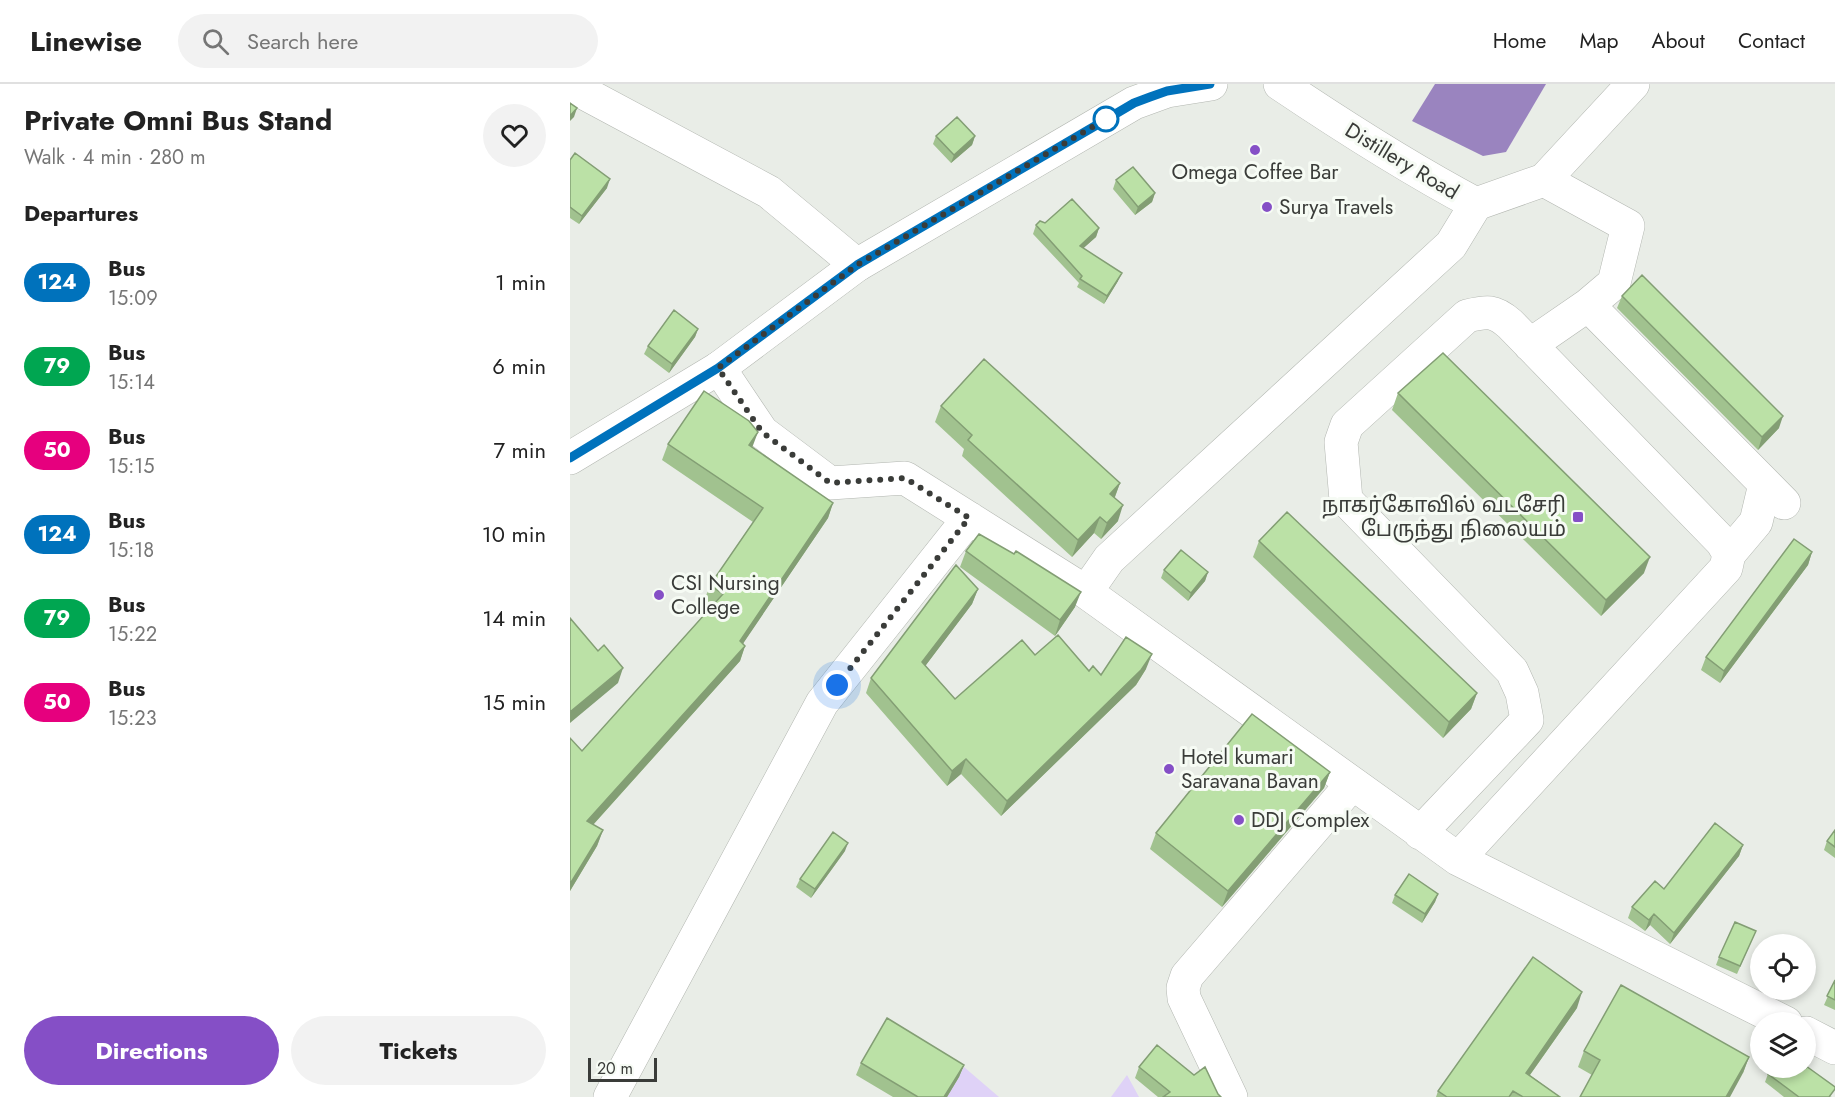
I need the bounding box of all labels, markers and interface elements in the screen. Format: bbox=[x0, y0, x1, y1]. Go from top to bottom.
search box bbox=[178, 14, 598, 68]
text: Linewise bbox=[30, 21, 142, 62]
icon: search bbox=[199, 25, 232, 58]
text: Search here bbox=[247, 25, 358, 57]
text: Home bbox=[1493, 26, 1546, 56]
text: Map bbox=[1579, 26, 1619, 56]
text: About bbox=[1652, 26, 1705, 56]
text: Contact bbox=[1738, 26, 1805, 56]
text: Private Omni Bus Stand bbox=[24, 100, 332, 141]
button: heart bbox=[483, 104, 546, 167]
unlabelled marker bbox=[1093, 106, 1119, 132]
street label: Distillery Road bbox=[1339, 115, 1465, 207]
text: Walk · 4 min · 280 m bbox=[24, 143, 206, 172]
marker: Omega Coffee Bar bbox=[1248, 143, 1262, 157]
place label: Omega Coffee Bar bbox=[1172, 157, 1339, 187]
place label: Surya Travels bbox=[1279, 192, 1393, 222]
text: Departures bbox=[24, 197, 138, 229]
marker: Surya Travels bbox=[1260, 200, 1274, 214]
text: Bus bbox=[108, 252, 145, 284]
text: 1 min bbox=[495, 266, 546, 298]
text: 124 bbox=[37, 267, 77, 297]
text: 15:09 bbox=[108, 284, 158, 313]
text: Bus bbox=[108, 336, 145, 368]
text: 6 min bbox=[492, 350, 546, 382]
text: 79 bbox=[44, 351, 70, 381]
text: 15:14 bbox=[108, 368, 155, 397]
text: Bus bbox=[108, 420, 145, 452]
text: 7 min bbox=[493, 434, 546, 466]
text: 50 bbox=[43, 435, 71, 465]
text: 15:15 bbox=[108, 452, 155, 481]
place label: நாகர்கோவில் வடசேரி பேருந்து நிலையம் bbox=[1322, 490, 1566, 544]
text: Bus bbox=[108, 504, 145, 536]
marker: நாகர்கோவில் வடசேரி பேருந்து நிலையம் bbox=[1571, 510, 1585, 524]
text: 10 min bbox=[482, 518, 546, 550]
text: 124 bbox=[37, 519, 77, 549]
text: 15:18 bbox=[108, 536, 154, 565]
place label: CSI Nursing College bbox=[671, 568, 780, 622]
text: Bus bbox=[108, 588, 145, 620]
marker: CSI Nursing College bbox=[652, 588, 666, 602]
text: 14 min bbox=[482, 602, 546, 634]
text: 79 bbox=[44, 603, 70, 633]
text: 15:22 bbox=[108, 620, 157, 649]
your location bbox=[822, 670, 852, 700]
text: Bus bbox=[108, 672, 145, 704]
text: 15 min bbox=[483, 686, 546, 718]
text: 50 bbox=[43, 687, 71, 717]
text: 15:23 bbox=[108, 704, 157, 733]
place label: Hotel kumari Saravana Bavan bbox=[1181, 742, 1319, 796]
marker: Hotel kumari Saravana Bavan bbox=[1162, 762, 1176, 776]
place label: DDJ Complex bbox=[1251, 805, 1369, 835]
marker: DDJ Complex bbox=[1232, 813, 1246, 827]
map controls bbox=[1750, 934, 1816, 1078]
button: locate bbox=[1750, 934, 1816, 1000]
button: layers bbox=[1750, 1012, 1816, 1078]
button: Directions bbox=[24, 1016, 279, 1085]
button: Tickets bbox=[291, 1016, 546, 1085]
scale bar bbox=[588, 1055, 657, 1082]
text: 20 m bbox=[597, 1057, 633, 1080]

